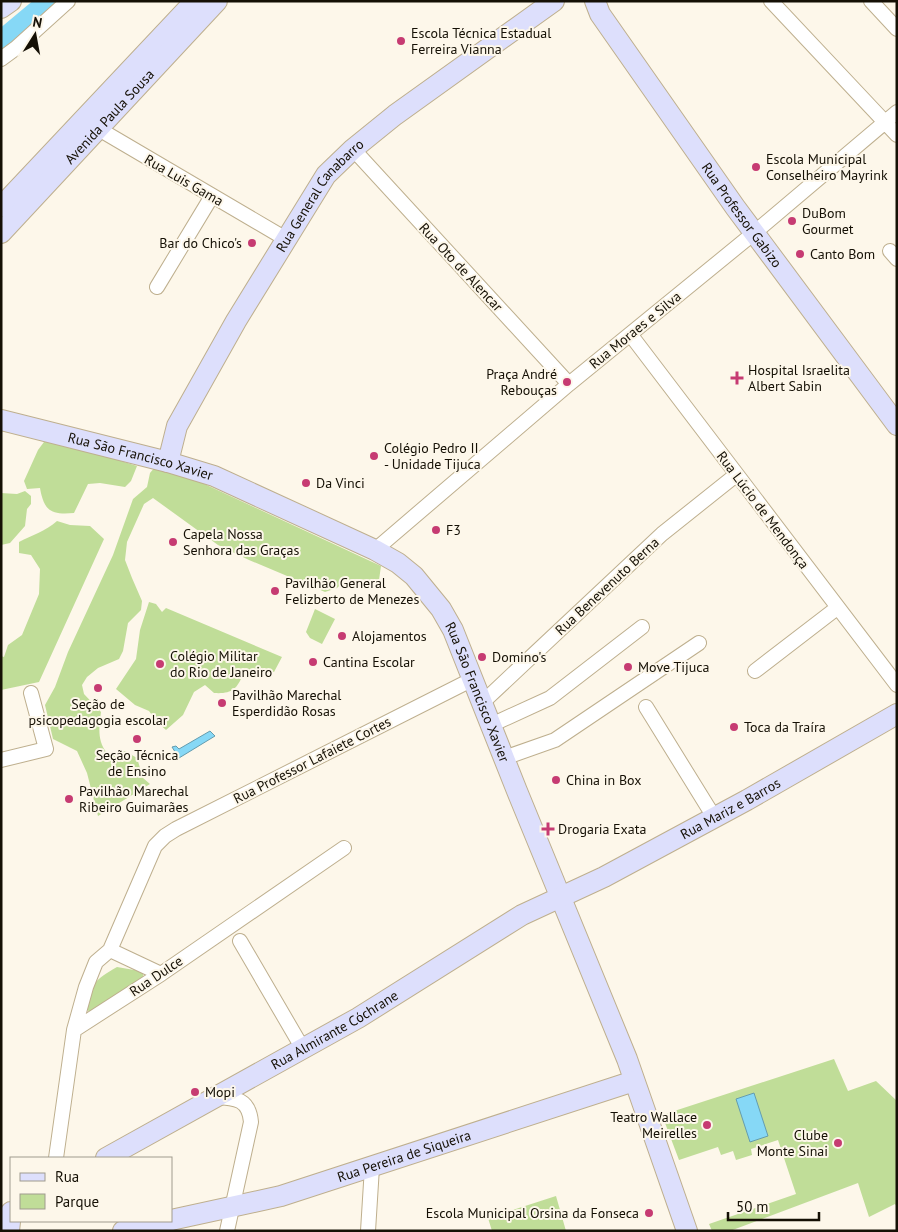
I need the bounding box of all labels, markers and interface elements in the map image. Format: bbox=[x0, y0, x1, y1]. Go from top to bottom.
north arrow bbox=[10, 10, 60, 60]
text: N bbox=[31, 13, 44, 32]
place label: Escola Técnica Estadual Ferreira Vianna bbox=[411, 24, 551, 58]
marker: Escola Técnica Estadual Ferreira Vianna bbox=[395, 35, 407, 47]
street label: Avenida Paula Sousa bbox=[61, 65, 158, 168]
street label: Rua General Canabarro bbox=[272, 135, 367, 255]
street label: Rua Luis Gama bbox=[141, 150, 227, 210]
place label: Escola Municipal Conselheiro Mayrink bbox=[766, 150, 888, 184]
street label: Rua Professor Gabizo bbox=[698, 159, 786, 271]
marker: Escola Municipal Conselheiro Mayrink bbox=[750, 161, 762, 173]
place label: DuBom Gourmet bbox=[802, 204, 854, 238]
marker: DuBom Gourmet bbox=[786, 215, 798, 227]
street label: Rua Oto de Alencar bbox=[415, 219, 507, 315]
place label: Bar do Chico's bbox=[159, 234, 242, 252]
marker: Bar do Chico's bbox=[246, 237, 258, 249]
place label: Canto Bom bbox=[810, 245, 875, 263]
marker: Canto Bom bbox=[794, 248, 806, 260]
street label: Rua Moraes e Silva bbox=[585, 287, 685, 373]
place label: Hospital Israelita Albert Sabin bbox=[748, 361, 850, 395]
place label: Praça André Rebouças bbox=[486, 365, 557, 399]
marker: Hospital Israelita Albert Sabin bbox=[730, 371, 744, 385]
marker: Praça André Rebouças bbox=[561, 376, 573, 388]
street label: Rua São Francisco Xavier bbox=[66, 428, 215, 484]
place label: Colégio Pedro II - Unidade Tijuca bbox=[384, 439, 481, 473]
street label: Rua Lúcio de Mendonça bbox=[713, 448, 813, 572]
marker: Colégio Pedro II - Unidade Tijuca bbox=[368, 450, 380, 462]
place label: Da Vinci bbox=[316, 474, 365, 492]
marker: Da Vinci bbox=[300, 477, 312, 489]
place label: F3 bbox=[446, 521, 461, 539]
marker: F3 bbox=[430, 524, 442, 536]
place label: Capela Nossa Senhora das Graças bbox=[183, 525, 299, 559]
street label: Rua Benevenuto Berna bbox=[551, 533, 663, 639]
marker: Capela Nossa Senhora das Graças bbox=[167, 536, 179, 548]
place label: Pavilhão General Felizberto de Menezes bbox=[285, 574, 419, 608]
marker: Pavilhão General Felizberto de Menezes bbox=[269, 585, 281, 597]
street label: Rua São Francisco Xavier bbox=[441, 619, 514, 765]
place label: Alojamentos bbox=[352, 627, 427, 645]
marker: Alojamentos bbox=[336, 630, 348, 642]
place label: Colégio Militar do Rio de Janeiro bbox=[170, 647, 272, 681]
place label: Domino's bbox=[492, 648, 546, 666]
marker: Domino's bbox=[476, 651, 488, 663]
place label: Cantina Escolar bbox=[323, 653, 415, 671]
marker: Cantina Escolar bbox=[307, 656, 319, 668]
marker: Colégio Militar do Rio de Janeiro bbox=[154, 658, 166, 670]
place label: Move Tijuca bbox=[638, 658, 710, 676]
marker: Move Tijuca bbox=[622, 661, 634, 673]
marker: Seção de psicopedagogia escolar bbox=[92, 682, 104, 694]
place label: Pavilhão Marechal Esperdidão Rosas bbox=[232, 686, 341, 720]
place label: Seção de psicopedagogia escolar bbox=[28, 695, 168, 729]
marker: Pavilhão Marechal Esperdidão Rosas bbox=[216, 697, 228, 709]
street label: Rua Professor Lafaiete Cortes bbox=[230, 712, 394, 808]
place label: Toca da Traíra bbox=[744, 718, 826, 736]
marker: Toca da Traíra bbox=[728, 721, 740, 733]
marker: Seção Técnica de Ensino bbox=[131, 733, 143, 745]
place label: Seção Técnica de Ensino bbox=[96, 746, 178, 780]
place label: China in Box bbox=[566, 771, 641, 789]
marker: China in Box bbox=[550, 774, 562, 786]
street label: Rua Mariz e Barros bbox=[677, 774, 784, 843]
place label: Pavilhão Marechal Ribeiro Guimarães bbox=[79, 782, 189, 816]
marker: Pavilhão Marechal Ribeiro Guimarães bbox=[63, 793, 75, 805]
place label: Drogaria Exata bbox=[558, 820, 646, 838]
marker: Drogaria Exata bbox=[542, 823, 554, 835]
street label: Rua Dulce bbox=[126, 952, 186, 1000]
street label: Rua Almirante Cóchrane bbox=[268, 986, 401, 1074]
place label: Mopi bbox=[205, 1083, 235, 1101]
marker: Mopi bbox=[189, 1086, 201, 1098]
place label: Teatro Wallace Meirelles bbox=[610, 1108, 697, 1142]
marker: Teatro Wallace Meirelles bbox=[701, 1119, 713, 1131]
street label: Rua Pereira de Siqueira bbox=[335, 1126, 473, 1186]
place label: Clube Monte Sinai bbox=[757, 1126, 828, 1160]
marker: Clube Monte Sinai bbox=[832, 1137, 844, 1149]
legend bbox=[10, 1157, 172, 1222]
text: Rua bbox=[55, 1167, 79, 1186]
scale bar bbox=[728, 1190, 819, 1222]
text: Parque bbox=[55, 1192, 99, 1211]
text: 50 m bbox=[736, 1197, 769, 1216]
place label: Escola Municipal Orsina da Fonseca bbox=[426, 1204, 639, 1222]
marker: Escola Municipal Orsina da Fonseca bbox=[643, 1207, 655, 1219]

